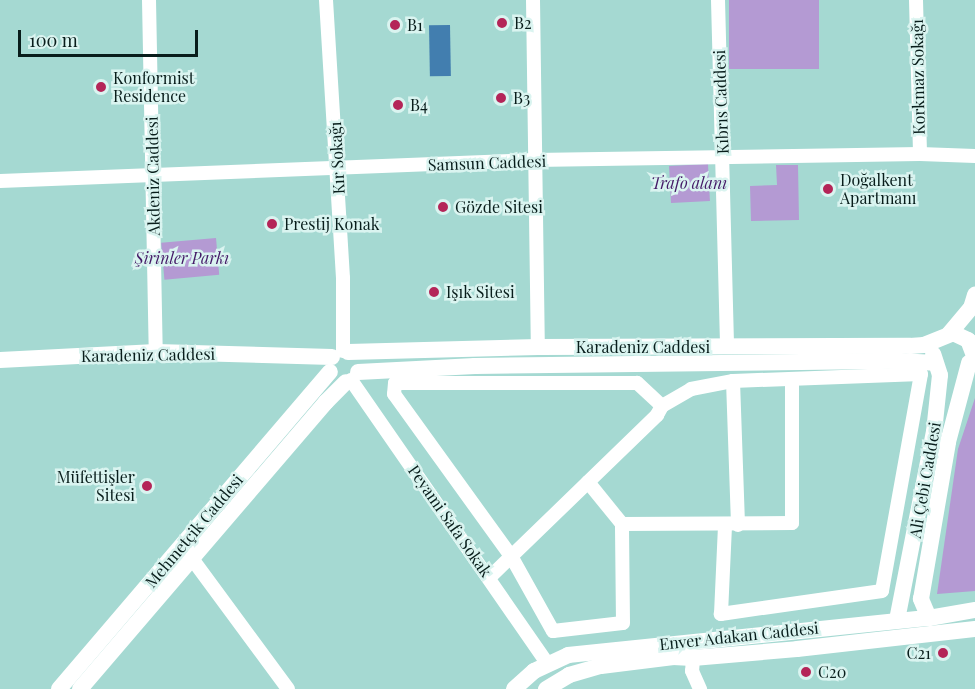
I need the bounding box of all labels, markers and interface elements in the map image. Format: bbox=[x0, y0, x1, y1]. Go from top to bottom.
place label: B2 bbox=[514, 13, 532, 33]
place label: B1 bbox=[407, 15, 423, 35]
marker: B2 bbox=[495, 16, 509, 30]
scale bar bbox=[21, 18, 201, 56]
marker: B1 bbox=[388, 18, 402, 32]
street label: Korkmaz Sokağı bbox=[907, 19, 929, 135]
text: 100 m bbox=[29, 28, 78, 52]
street label: Kıbrıs Caddesi bbox=[710, 49, 732, 155]
place label: Konformist Residence bbox=[113, 68, 194, 106]
marker: Konformist Residence bbox=[94, 80, 108, 94]
place label: B3 bbox=[513, 88, 530, 108]
marker: B3 bbox=[494, 91, 508, 105]
place label: B4 bbox=[410, 95, 428, 115]
marker: B4 bbox=[391, 98, 405, 112]
street label: Akdeniz Caddesi bbox=[142, 116, 164, 236]
street label: Kır Sokağı bbox=[325, 121, 349, 195]
street label: Samsun Caddesi bbox=[428, 151, 546, 175]
place label: Doğalkent Apartmanı bbox=[840, 170, 917, 208]
park label: Trafo alanı bbox=[651, 173, 727, 193]
marker: Doğalkent Apartmanı bbox=[821, 182, 835, 196]
place label: Gözde Sitesi bbox=[455, 197, 543, 217]
marker: Gözde Sitesi bbox=[436, 200, 450, 214]
place label: Prestij Konak bbox=[284, 214, 380, 234]
marker: Prestij Konak bbox=[265, 217, 279, 231]
park label: Şirinler Parkı bbox=[135, 248, 229, 268]
place label: Işık Sitesi bbox=[446, 282, 515, 302]
marker: Işık Sitesi bbox=[427, 285, 441, 299]
street label: Karadeniz Caddesi bbox=[576, 337, 710, 357]
street label: Karadeniz Caddesi bbox=[81, 344, 215, 366]
street label: Ali Çebi Caddesi bbox=[905, 420, 945, 540]
street label: Peyami Safa Sokak bbox=[404, 461, 496, 581]
place label: Müfettişler Sitesi bbox=[57, 467, 135, 505]
street label: Mehmetçik Caddesi bbox=[141, 470, 247, 592]
marker: Müfettişler Sitesi bbox=[140, 479, 154, 493]
street label: Enver Adakan Caddesi bbox=[658, 618, 820, 654]
place label: C21 bbox=[906, 643, 931, 663]
marker: C21 bbox=[936, 646, 950, 660]
place label: C20 bbox=[818, 662, 846, 682]
marker: C20 bbox=[799, 665, 813, 679]

